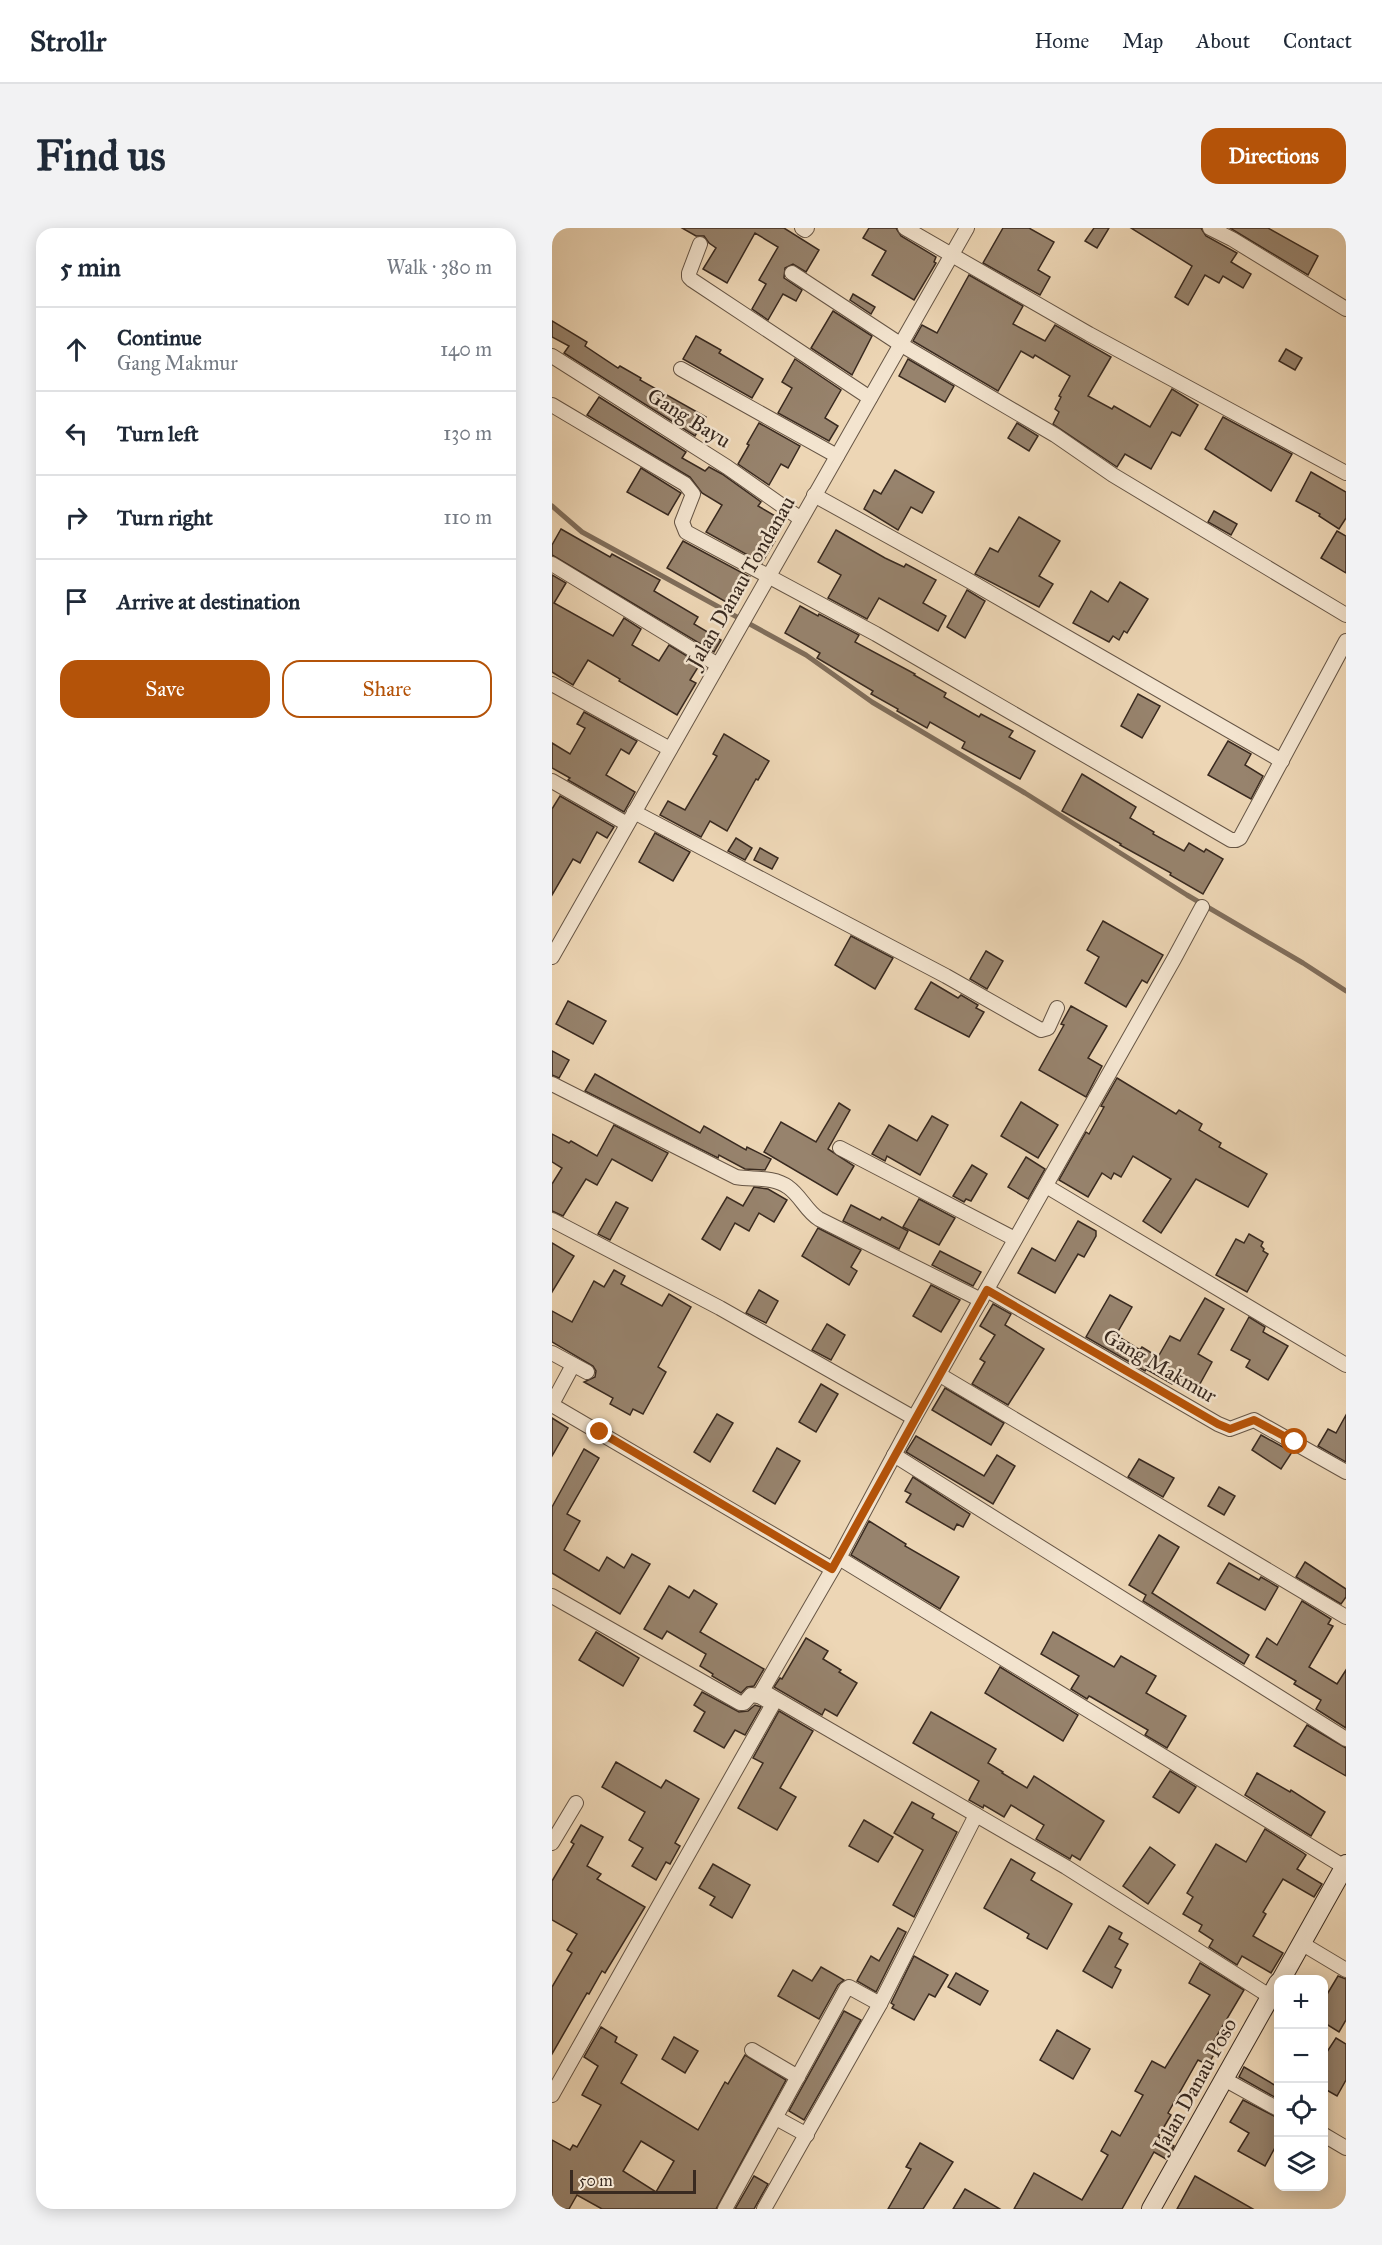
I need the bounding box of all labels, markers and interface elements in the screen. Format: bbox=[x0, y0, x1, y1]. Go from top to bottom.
text: Strollr bbox=[30, 24, 106, 59]
text: Home bbox=[1034, 28, 1089, 54]
text: Map bbox=[1122, 28, 1163, 54]
text: About bbox=[1196, 28, 1250, 54]
text: Contact bbox=[1283, 28, 1352, 54]
button: Directions bbox=[1201, 128, 1346, 184]
text: Find us bbox=[36, 130, 166, 182]
text: 5 min bbox=[60, 251, 121, 283]
text: Walk · 380 m bbox=[386, 255, 492, 279]
text: Continue bbox=[117, 324, 202, 351]
icon: ahead bbox=[60, 333, 93, 366]
text: 140 m bbox=[440, 337, 492, 361]
text: Gang Makmur bbox=[117, 351, 238, 375]
street label: Gang Bayu bbox=[642, 382, 736, 454]
icon: left bbox=[60, 417, 93, 450]
text: Turn left bbox=[117, 420, 199, 447]
text: 130 m bbox=[443, 421, 492, 445]
street label: Jalan Danau Tondanau bbox=[680, 491, 801, 674]
icon: right bbox=[60, 501, 93, 534]
text: Turn right bbox=[117, 504, 213, 531]
text: 110 m bbox=[444, 505, 492, 529]
icon: arrive bbox=[60, 585, 93, 618]
text: Arrive at destination bbox=[117, 588, 300, 615]
button: Save bbox=[60, 660, 270, 718]
button: Share bbox=[282, 660, 492, 718]
street label: Gang Makmur bbox=[1099, 1323, 1221, 1409]
route end bbox=[586, 1418, 612, 1444]
route start bbox=[1281, 1428, 1307, 1454]
map controls bbox=[1274, 1975, 1328, 2191]
button: + bbox=[1274, 1975, 1328, 2029]
street label: Jalan Danau Poso bbox=[1146, 2013, 1243, 2158]
button: − bbox=[1274, 2029, 1328, 2083]
button: locate bbox=[1274, 2083, 1328, 2137]
button: layers bbox=[1274, 2137, 1328, 2191]
scale bar bbox=[570, 2167, 696, 2194]
text: 50 m bbox=[579, 2171, 613, 2190]

